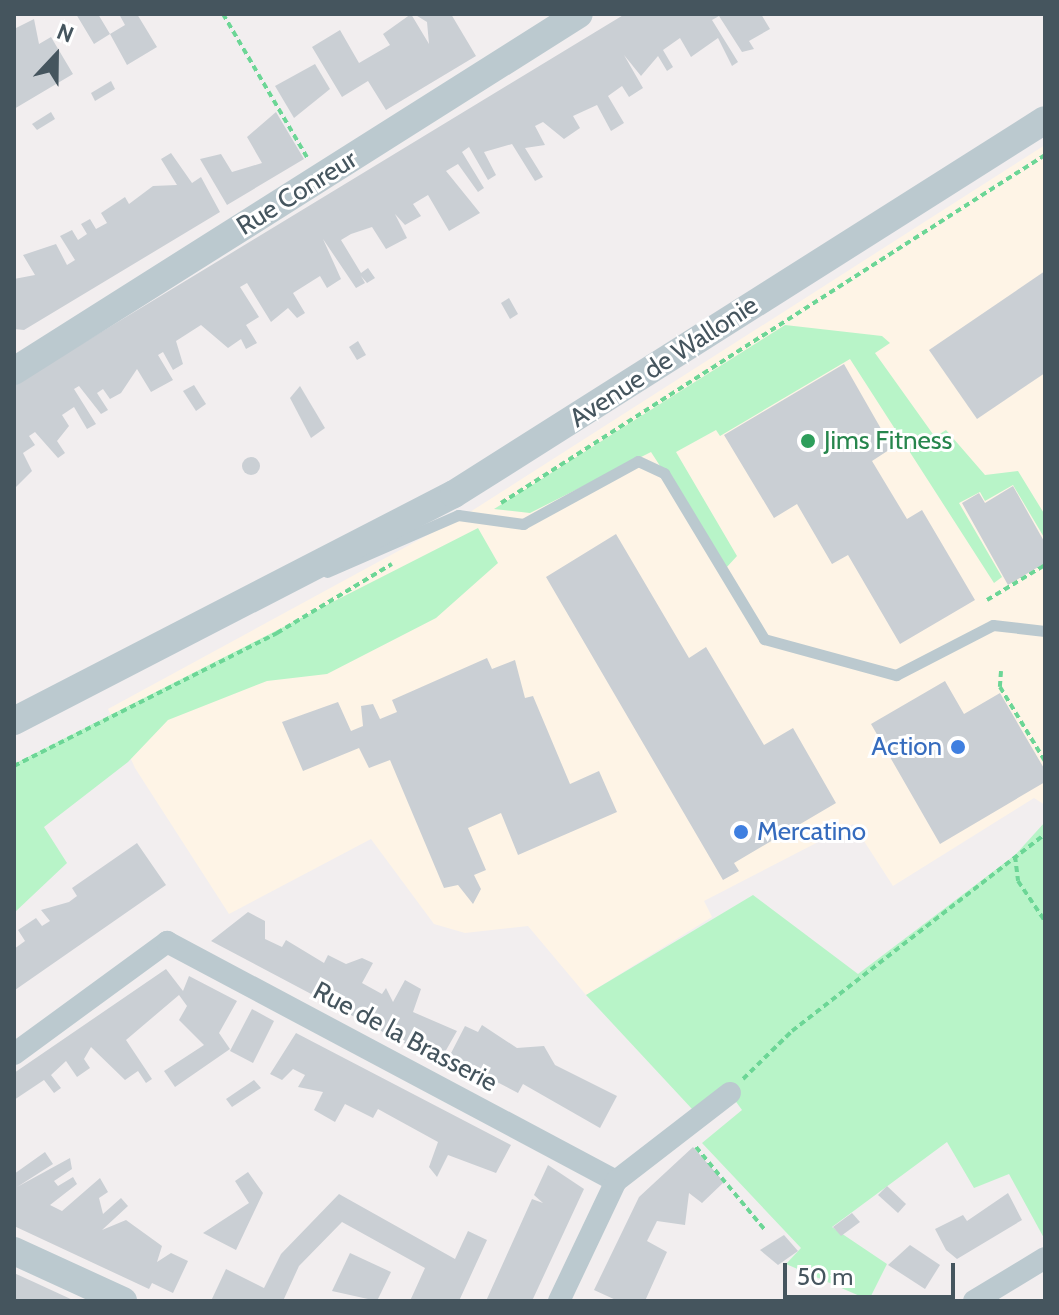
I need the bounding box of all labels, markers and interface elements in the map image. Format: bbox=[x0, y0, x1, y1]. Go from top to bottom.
north arrow bbox=[16, 16, 96, 96]
text: N bbox=[53, 18, 77, 49]
street label: Rue Conreur bbox=[231, 144, 363, 242]
street label: Avenue de Wallonie bbox=[564, 290, 764, 434]
place label: Jims Fitness bbox=[824, 425, 952, 457]
marker: Jims Fitness bbox=[799, 432, 817, 450]
place label: Action bbox=[871, 731, 942, 763]
marker: Action bbox=[949, 738, 967, 756]
place label: Mercatino bbox=[757, 816, 866, 848]
marker: Mercatino bbox=[732, 823, 750, 841]
street label: Rue de la Brasserie bbox=[308, 975, 502, 1099]
scale bar bbox=[787, 1247, 959, 1297]
text: 50 m bbox=[797, 1262, 853, 1291]

